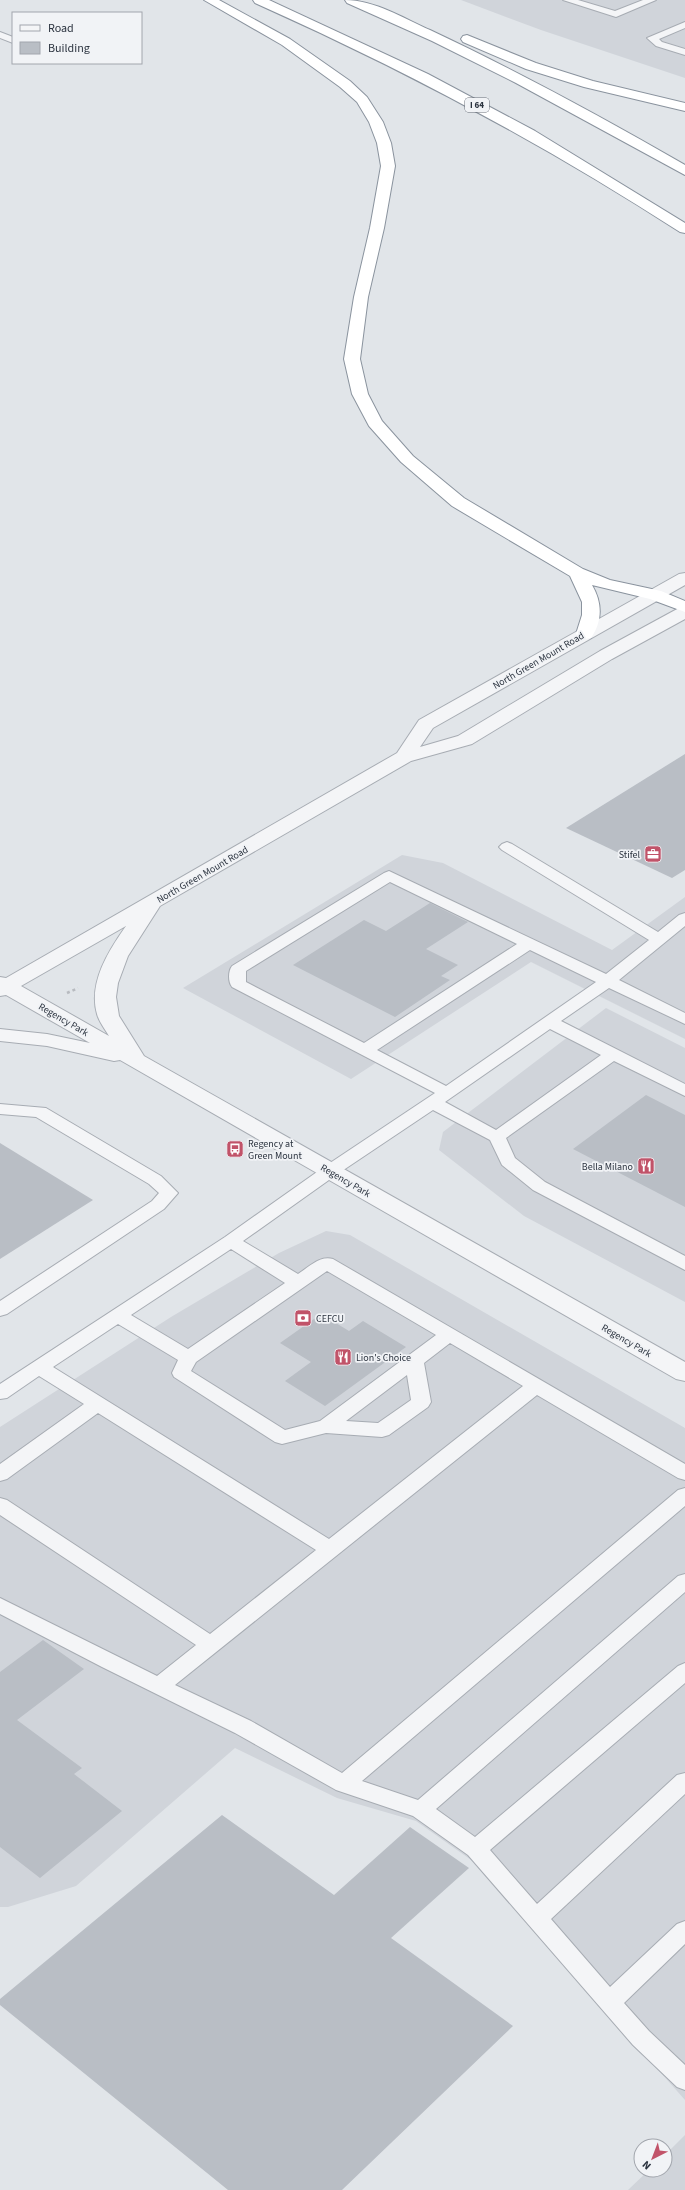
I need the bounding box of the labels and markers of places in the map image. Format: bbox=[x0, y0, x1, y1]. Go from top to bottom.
office icon: Stifel bbox=[643, 844, 663, 864]
place label: Stifel bbox=[619, 848, 640, 862]
place label: Regency at Green Mount bbox=[248, 1137, 303, 1163]
bus stop icon: Regency at Green Mount bbox=[225, 1139, 245, 1159]
restaurant icon: Bella Milano bbox=[636, 1156, 656, 1176]
place label: Bella Milano bbox=[582, 1160, 633, 1174]
bank icon: CEFCU bbox=[293, 1308, 313, 1328]
place label: CEFCU bbox=[316, 1312, 344, 1326]
restaurant icon: Lion's Choice bbox=[333, 1347, 353, 1367]
place label: Lion's Choice bbox=[356, 1351, 411, 1365]

